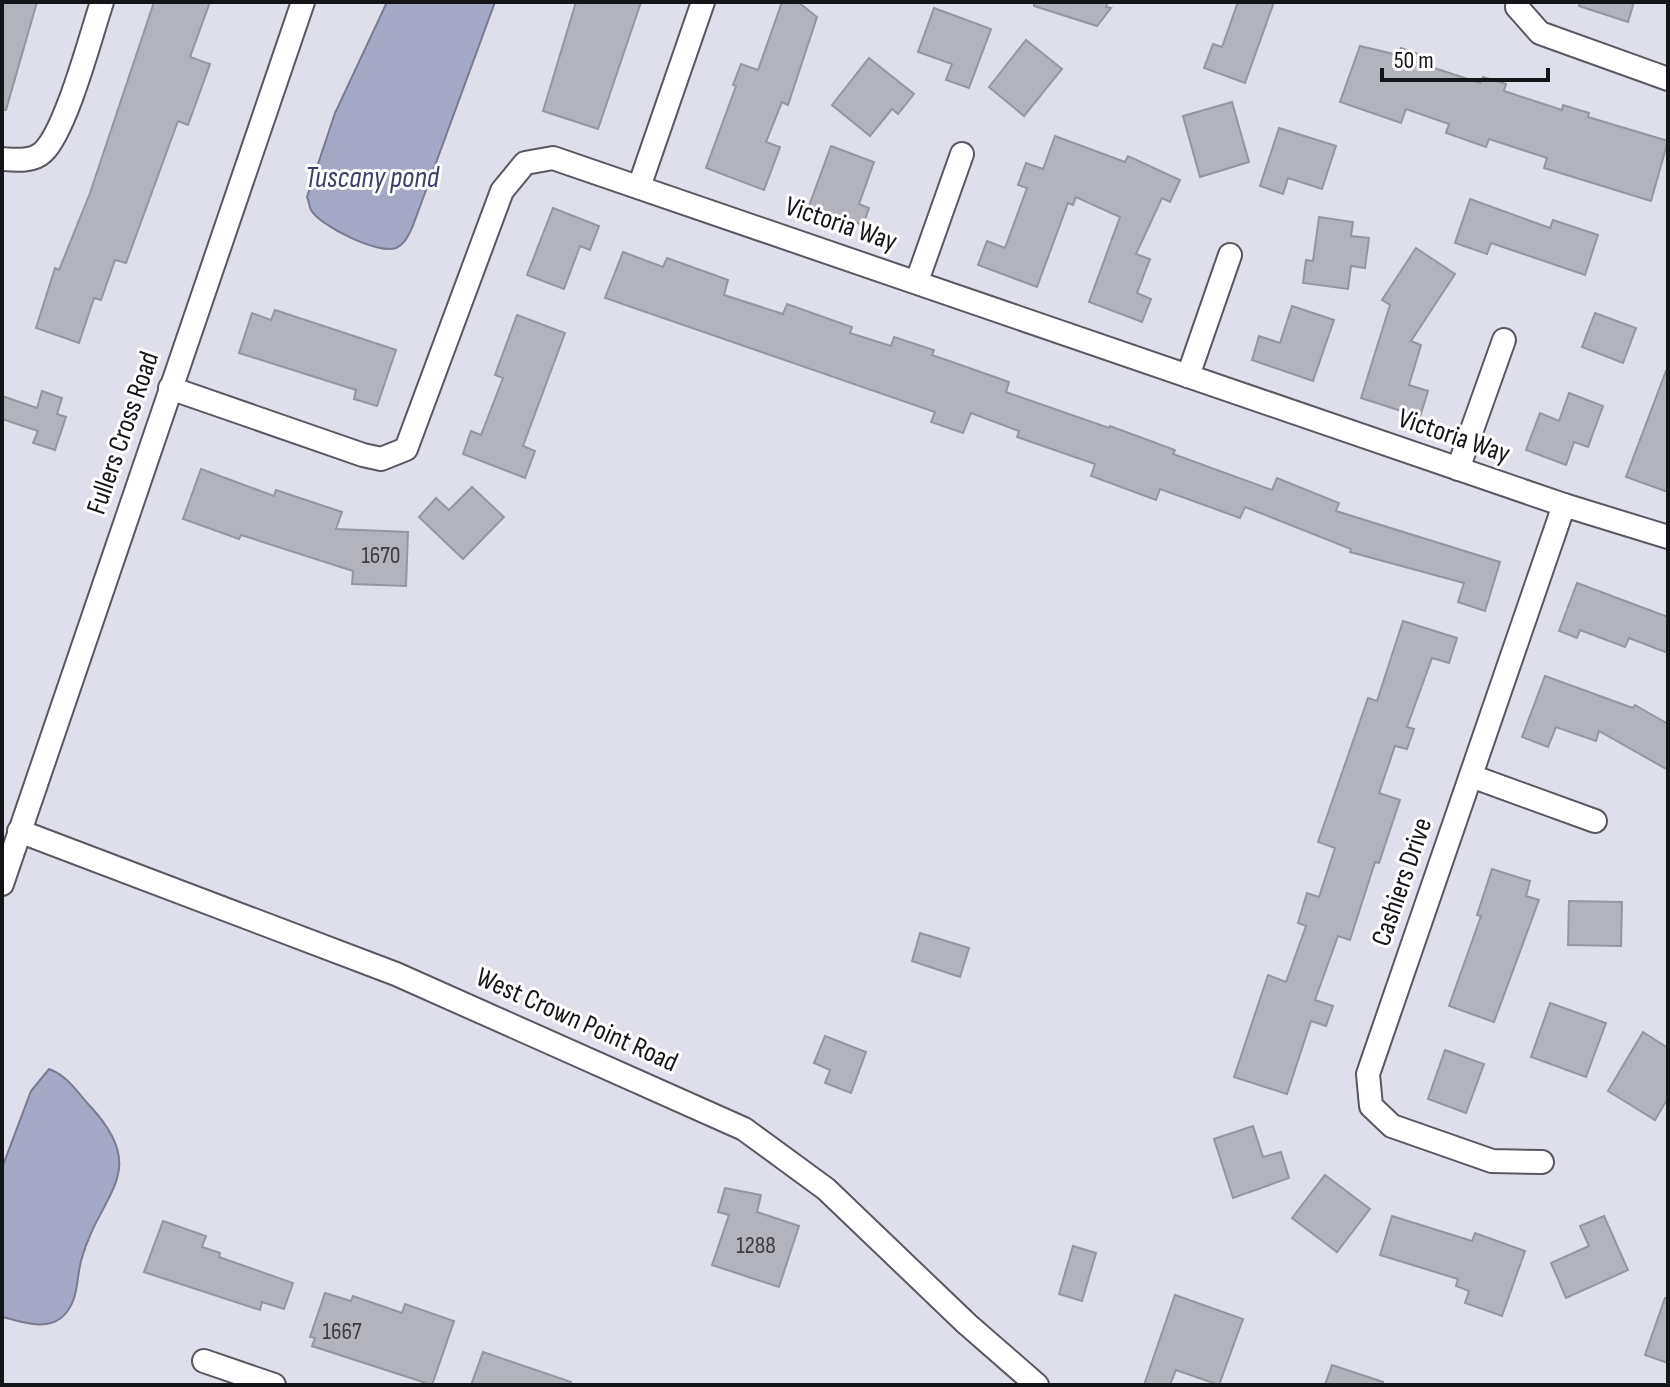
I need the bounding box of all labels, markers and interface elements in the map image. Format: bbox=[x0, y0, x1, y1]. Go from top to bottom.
scale bar bbox=[1382, 32, 1548, 82]
text: 50 m bbox=[1394, 46, 1434, 75]
water label: Tuscany pond bbox=[305, 160, 440, 196]
street label: Victoria Way bbox=[781, 189, 901, 259]
street label: Fullers Cross Road bbox=[80, 347, 166, 519]
street label: Victoria Way bbox=[1394, 401, 1514, 471]
house number: 1670 bbox=[361, 541, 401, 570]
street label: Cashiers Drive bbox=[1365, 814, 1439, 950]
street label: West Crown Point Road bbox=[471, 961, 683, 1079]
house number: 1288 bbox=[736, 1231, 776, 1260]
house number: 1667 bbox=[322, 1317, 362, 1346]

